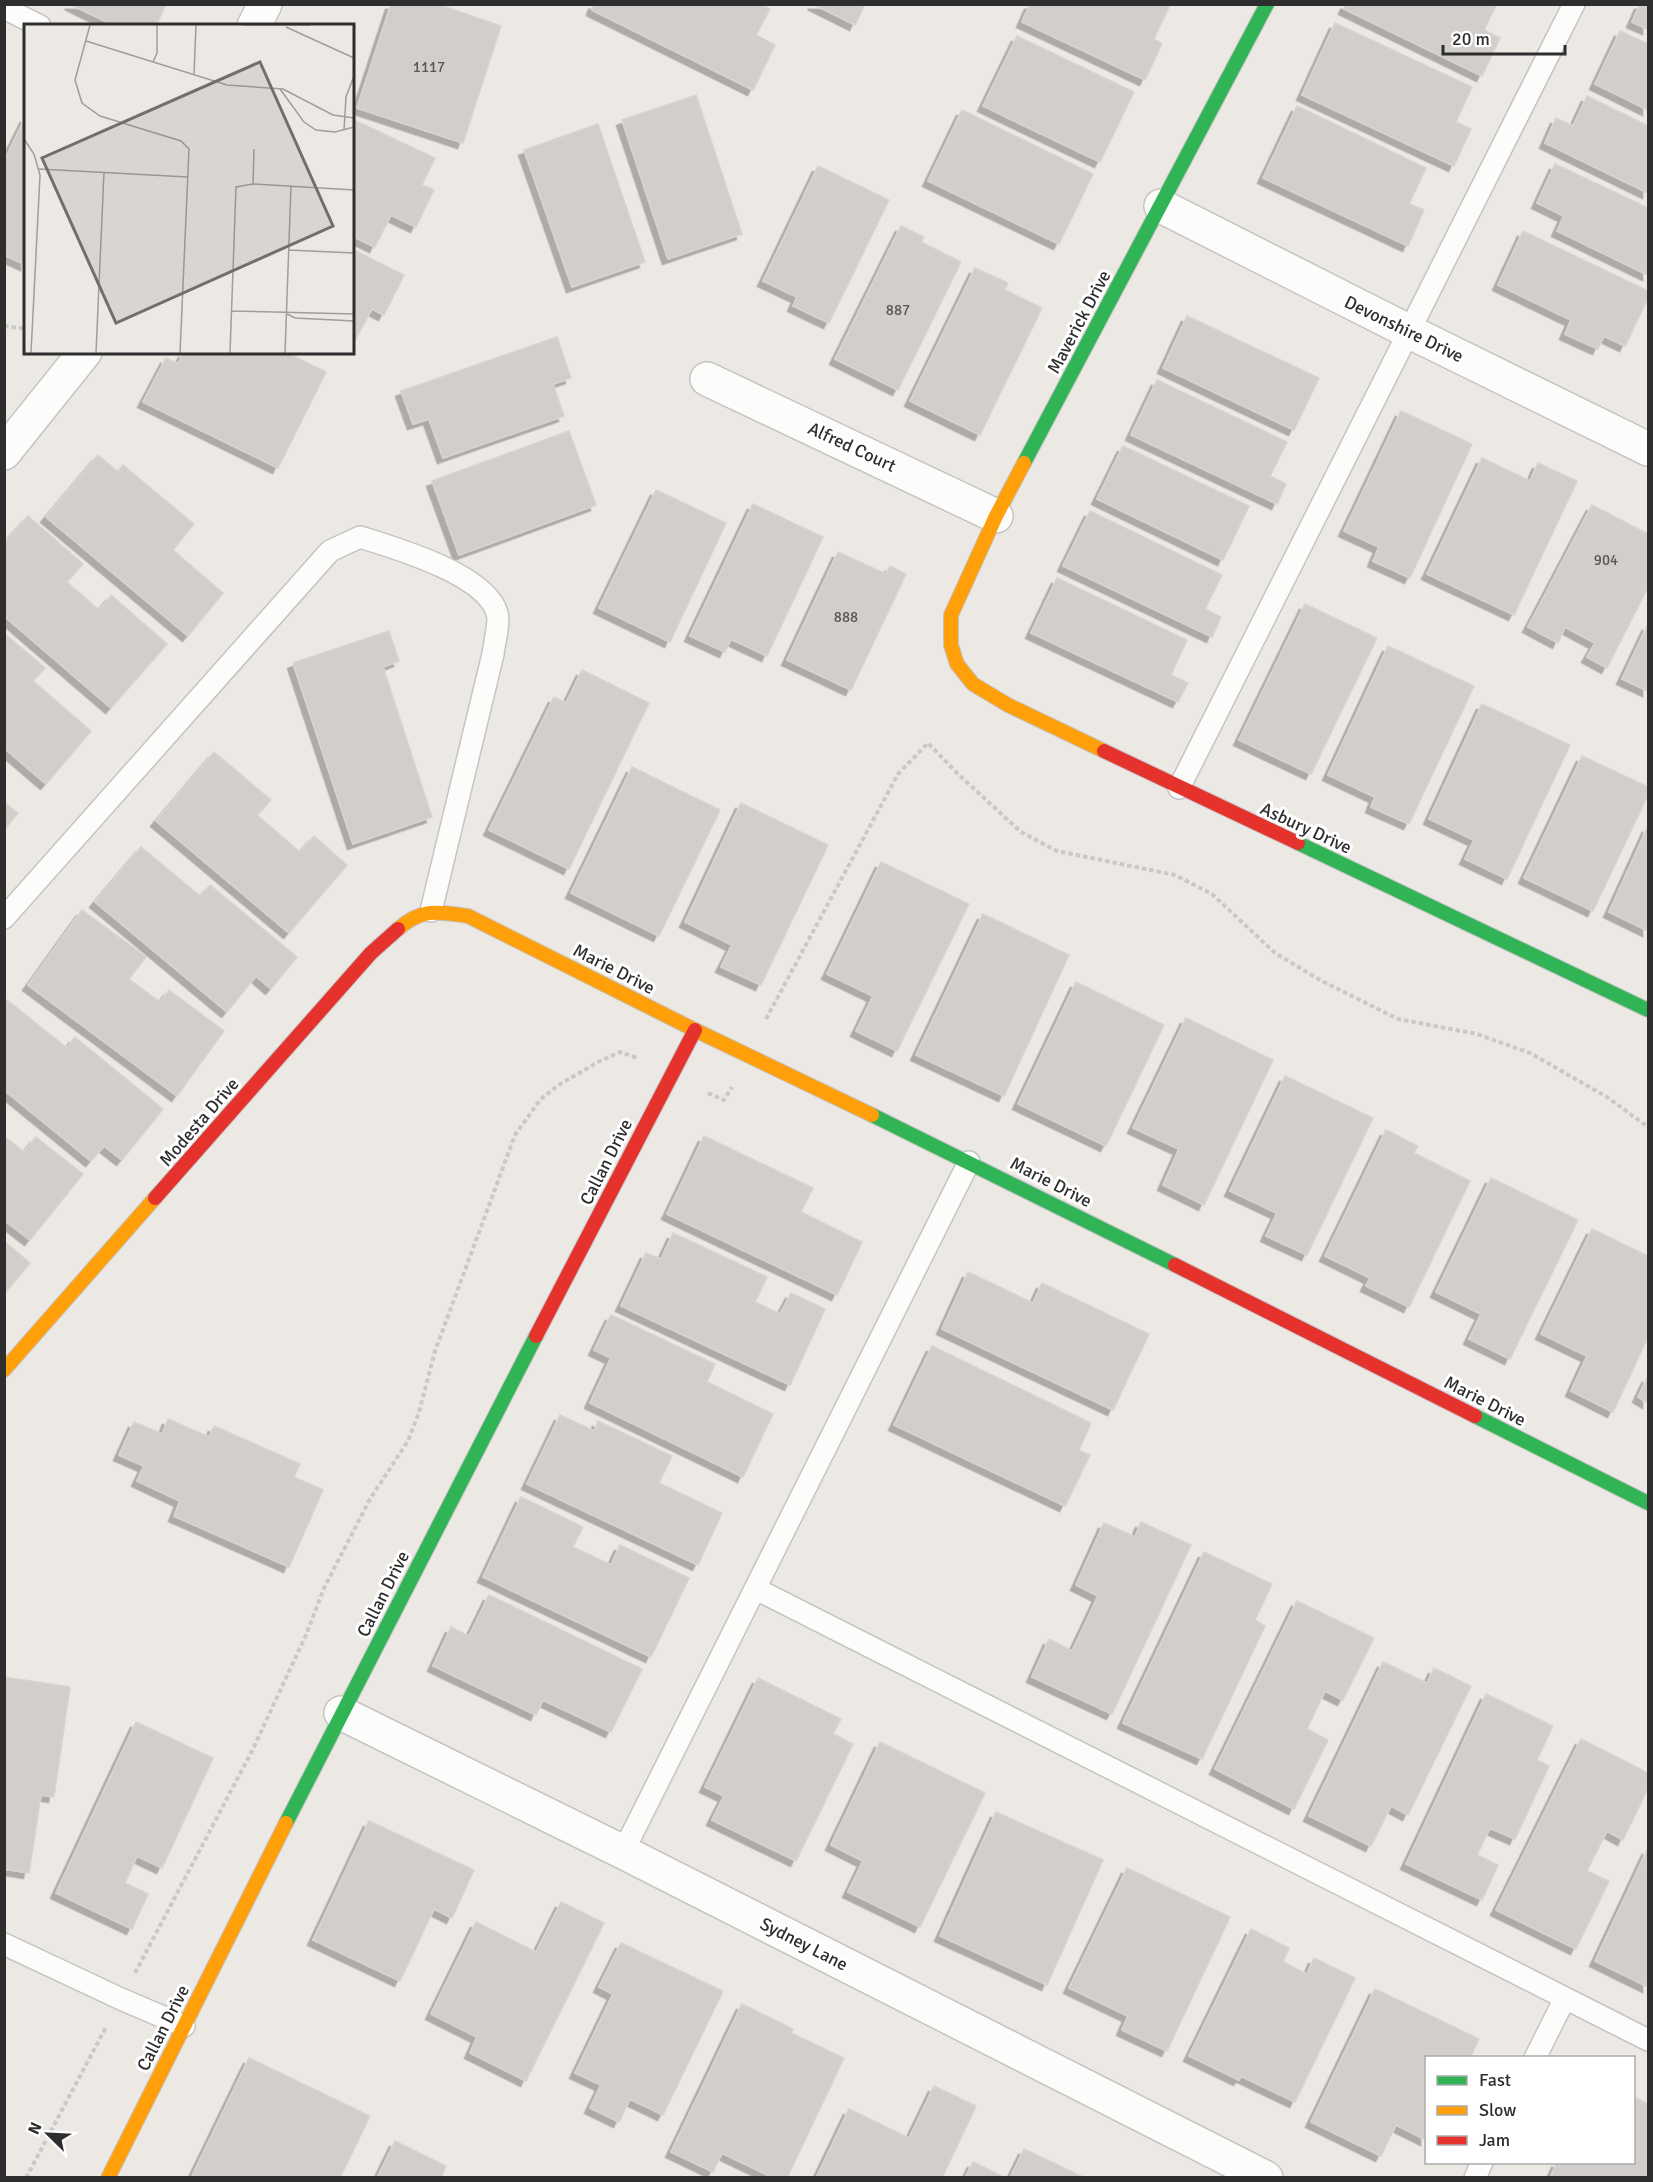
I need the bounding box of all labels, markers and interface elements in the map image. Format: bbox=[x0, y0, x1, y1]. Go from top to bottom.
scale bar bbox=[1443, 18, 1564, 56]
inset map bbox=[24, 24, 354, 354]
text: 20 m bbox=[1452, 28, 1490, 50]
house number: 1117 bbox=[413, 58, 445, 76]
street label: Maverick Drive bbox=[1043, 267, 1115, 377]
street label: Devonshire Drive bbox=[1341, 291, 1467, 367]
house number: 887 bbox=[886, 301, 910, 319]
street label: Alfred Court bbox=[805, 417, 899, 477]
house number: 904 bbox=[1594, 551, 1618, 569]
house number: 888 bbox=[834, 608, 858, 626]
street label: Asbury Drive bbox=[1257, 797, 1355, 859]
street label: Marie Drive bbox=[569, 939, 659, 999]
street label: Modesta Drive bbox=[155, 1073, 243, 1171]
street label: Callan Drive bbox=[575, 1115, 637, 1209]
street label: Marie Drive bbox=[1006, 1152, 1096, 1212]
street label: Marie Drive bbox=[1440, 1371, 1530, 1431]
street label: Callan Drive bbox=[352, 1547, 414, 1641]
street label: Sydney Lane bbox=[756, 1912, 852, 1976]
street label: Callan Drive bbox=[132, 1981, 194, 2075]
legend bbox=[1425, 2056, 1635, 2164]
text: Fast bbox=[1479, 2069, 1511, 2091]
text: Slow bbox=[1479, 2099, 1516, 2121]
north arrow bbox=[18, 2104, 78, 2164]
text: N bbox=[24, 2119, 47, 2137]
text: Jam bbox=[1479, 2129, 1510, 2151]

